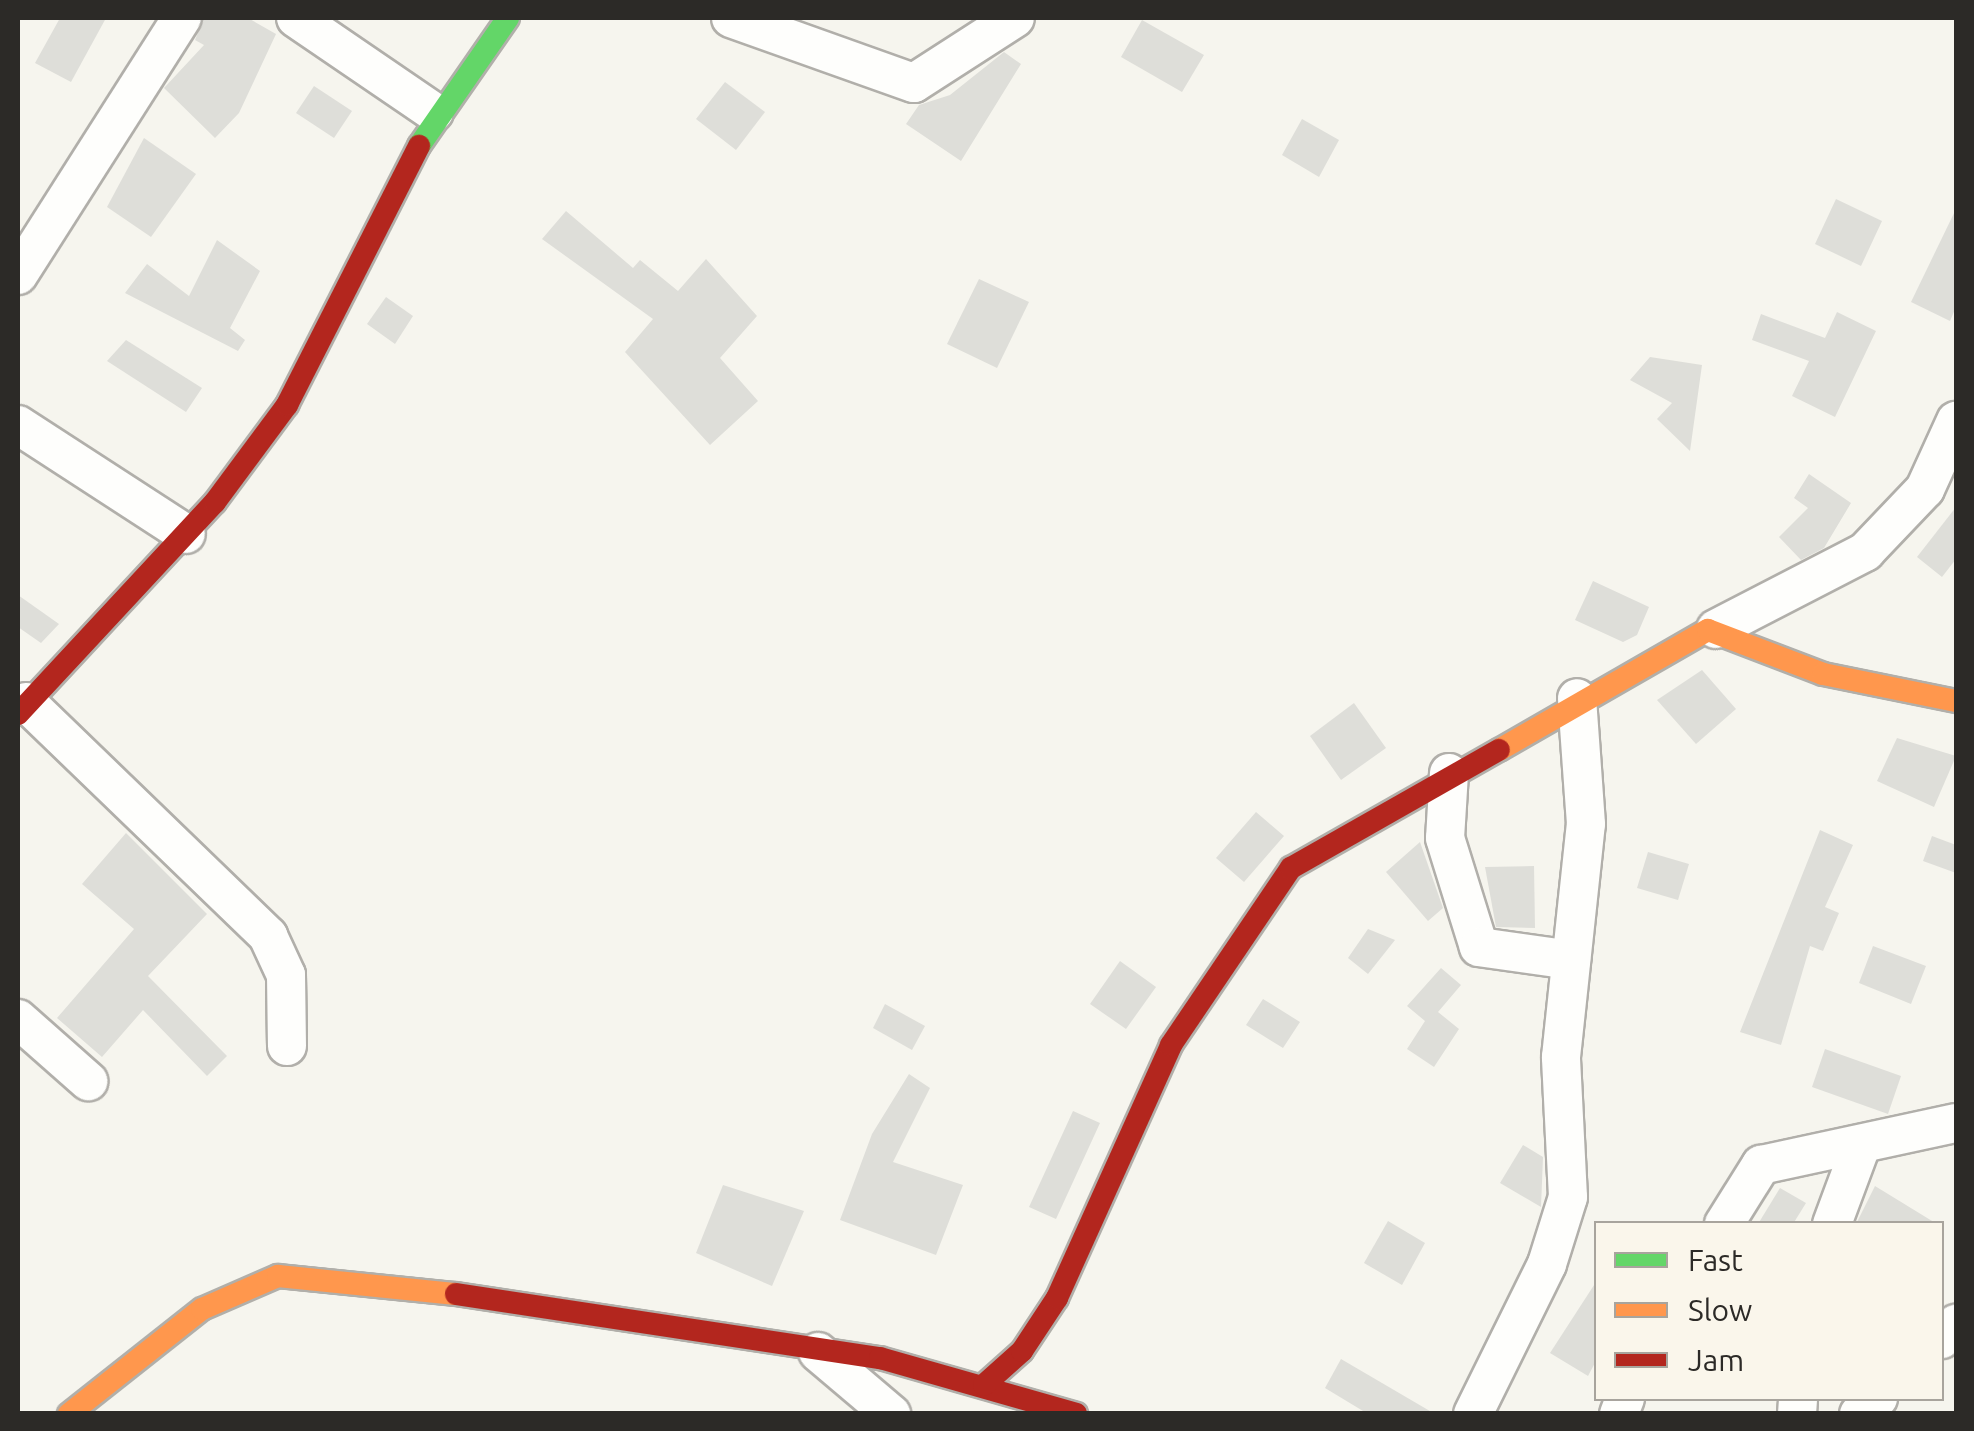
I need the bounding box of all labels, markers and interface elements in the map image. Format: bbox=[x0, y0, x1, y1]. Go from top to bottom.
legend bbox=[1594, 1221, 1944, 1401]
text: Fast bbox=[1688, 1243, 1743, 1277]
text: Slow bbox=[1688, 1293, 1752, 1327]
text: Jam bbox=[1688, 1343, 1744, 1377]

